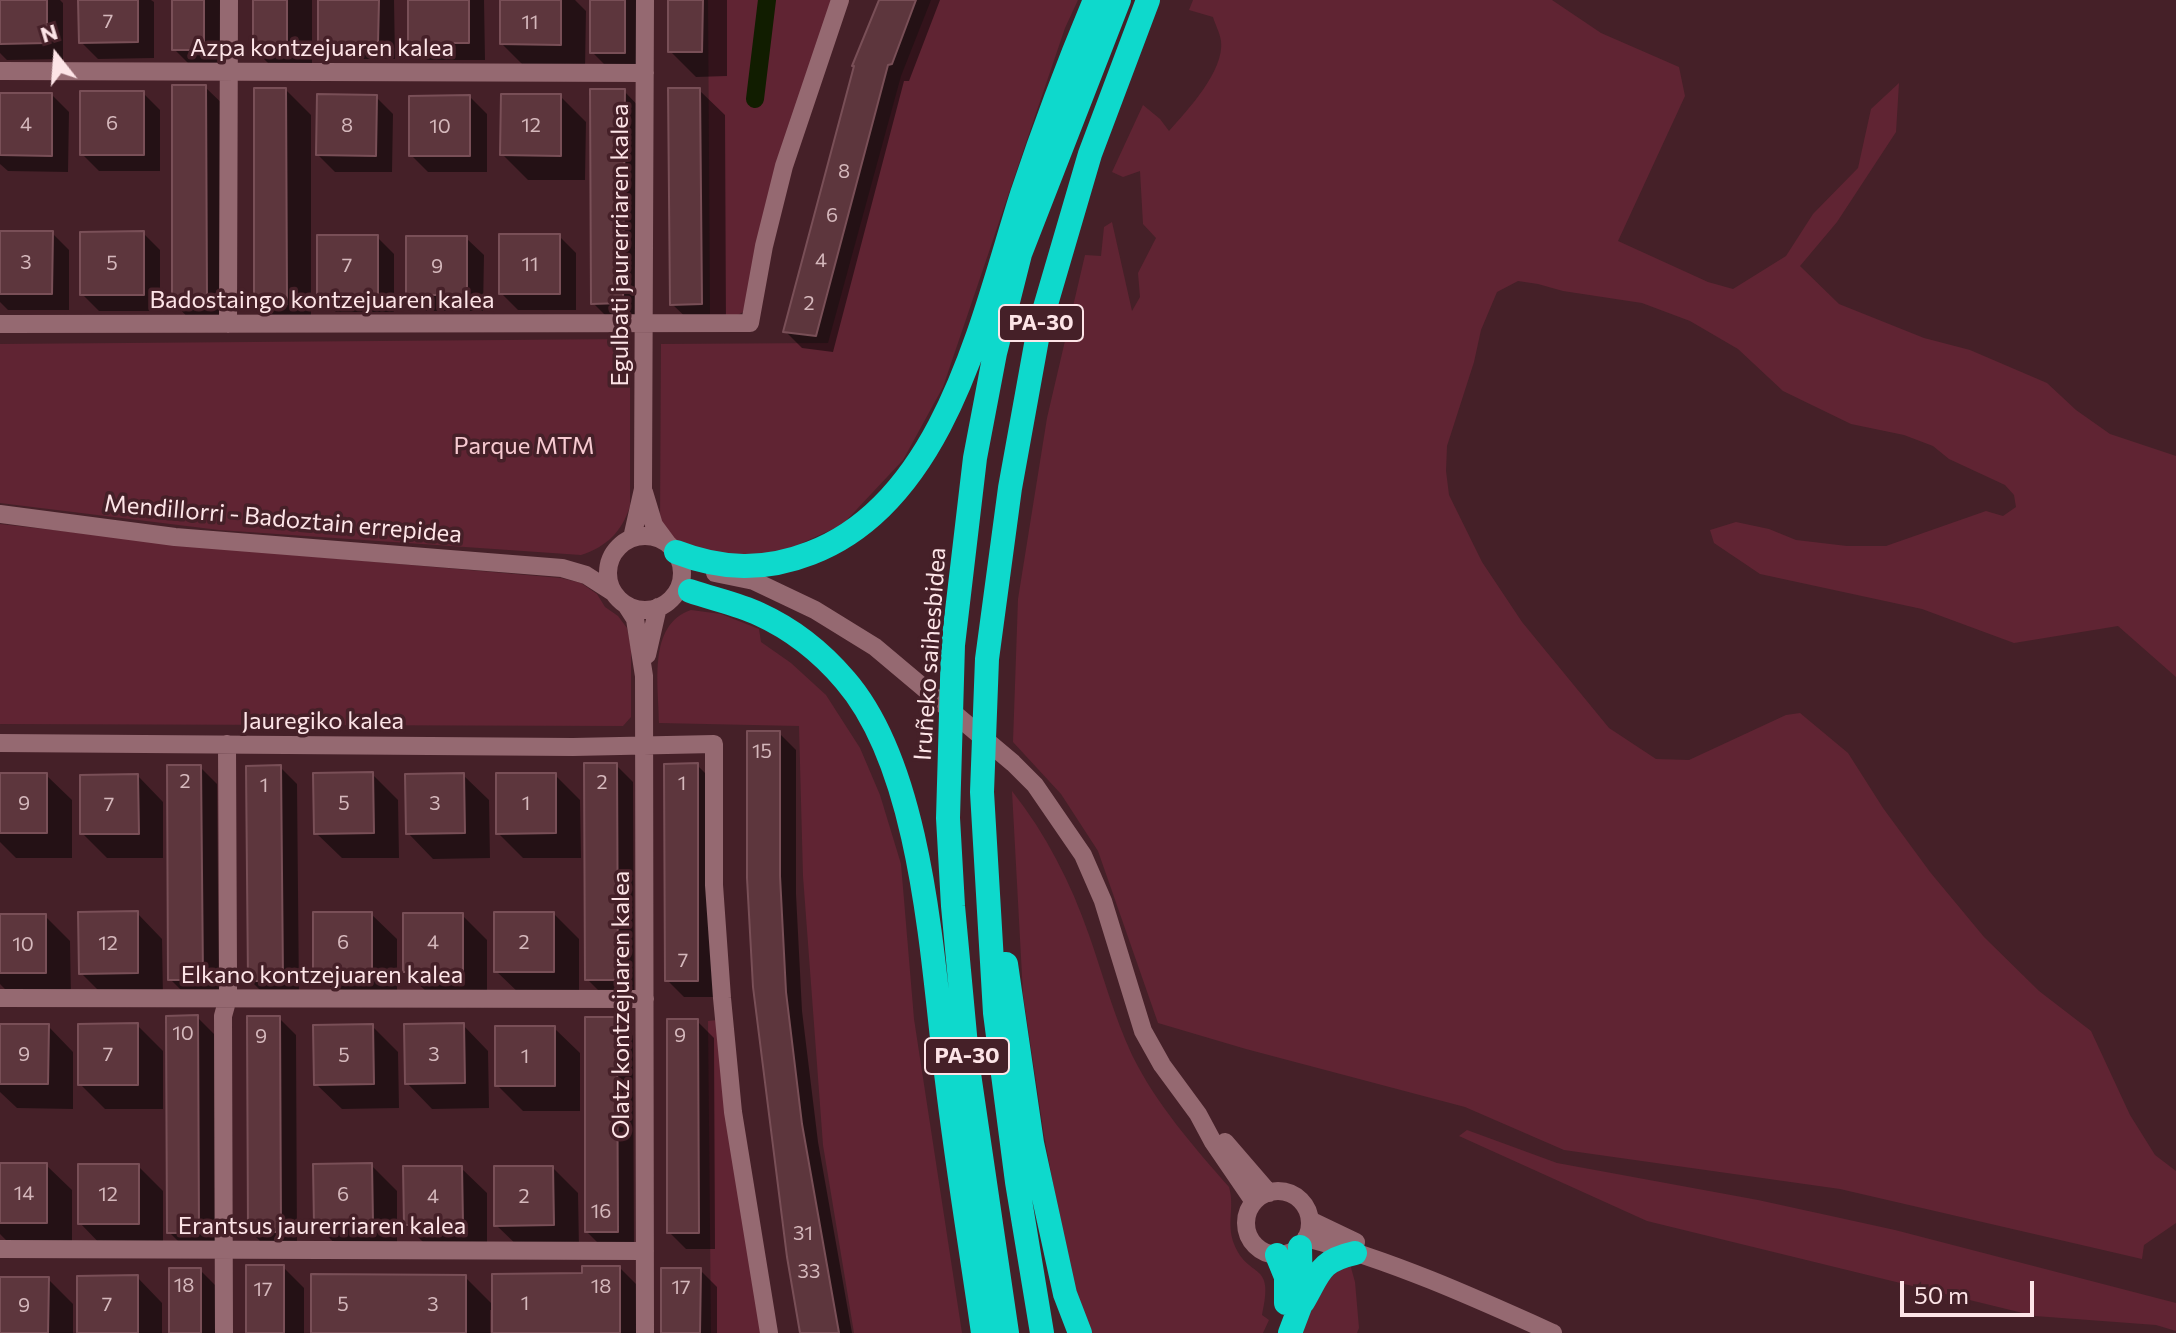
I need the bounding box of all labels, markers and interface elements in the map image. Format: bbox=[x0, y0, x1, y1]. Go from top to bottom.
house number: 7 bbox=[103, 9, 113, 33]
house number: 11 bbox=[521, 10, 539, 34]
north arrow bbox=[16, 16, 96, 96]
text: N bbox=[37, 17, 61, 48]
street label: Azpa kontzejuaren kalea bbox=[190, 34, 454, 62]
street label: Egulbati jaurerriaren kalea bbox=[606, 104, 634, 386]
house number: 6 bbox=[106, 111, 118, 135]
house number: 4 bbox=[20, 112, 32, 136]
house number: 8 bbox=[341, 113, 353, 137]
house number: 12 bbox=[521, 113, 541, 137]
house number: 10 bbox=[429, 114, 451, 138]
house number: 8 bbox=[838, 159, 850, 183]
house number: 6 bbox=[826, 203, 838, 227]
house number: 4 bbox=[815, 248, 827, 272]
house number: 3 bbox=[20, 250, 32, 274]
house number: 5 bbox=[106, 251, 118, 275]
house number: 11 bbox=[521, 252, 539, 276]
house number: 7 bbox=[342, 253, 352, 277]
house number: 9 bbox=[431, 254, 443, 278]
street label: Badostaingo kontzejuaren kalea bbox=[150, 286, 494, 314]
house number: 2 bbox=[803, 291, 815, 315]
road number: PA-30 bbox=[999, 305, 1083, 341]
park label: Parque MTM bbox=[453, 432, 595, 460]
street label: Mendillorri - Badoztain errepidea bbox=[103, 489, 463, 549]
street label: Iruñeko saihesbidea bbox=[908, 546, 952, 762]
street label: Jauregiko kalea bbox=[242, 707, 404, 735]
house number: 15 bbox=[752, 739, 772, 763]
house number: 2 bbox=[179, 769, 191, 793]
house number: 2 bbox=[596, 770, 608, 794]
house number: 1 bbox=[678, 771, 686, 795]
house number: 1 bbox=[260, 773, 268, 797]
house number: 9 bbox=[18, 791, 30, 815]
house number: 5 bbox=[338, 791, 350, 815]
house number: 3 bbox=[429, 791, 441, 815]
house number: 1 bbox=[522, 791, 530, 815]
house number: 7 bbox=[104, 792, 114, 816]
street label: Olatz kontzejuaren kalea bbox=[607, 871, 635, 1139]
house number: 6 bbox=[337, 930, 349, 954]
house number: 4 bbox=[427, 930, 439, 954]
house number: 2 bbox=[518, 930, 530, 954]
house number: 12 bbox=[98, 931, 118, 955]
house number: 10 bbox=[12, 932, 34, 956]
house number: 7 bbox=[678, 948, 688, 972]
street label: Elkano kontzejuaren kalea bbox=[181, 961, 463, 989]
house number: 10 bbox=[172, 1021, 194, 1045]
house number: 9 bbox=[674, 1023, 686, 1047]
house number: 9 bbox=[255, 1024, 267, 1048]
road number: PA-30 bbox=[925, 1038, 1009, 1074]
house number: 9 bbox=[18, 1042, 30, 1066]
house number: 7 bbox=[103, 1042, 113, 1066]
house number: 3 bbox=[428, 1042, 440, 1066]
house number: 5 bbox=[338, 1043, 350, 1067]
house number: 1 bbox=[521, 1044, 529, 1068]
house number: 14 bbox=[14, 1181, 34, 1205]
house number: 12 bbox=[98, 1182, 118, 1206]
house number: 6 bbox=[337, 1182, 349, 1206]
house number: 4 bbox=[427, 1184, 439, 1208]
house number: 2 bbox=[518, 1184, 530, 1208]
house number: 16 bbox=[591, 1199, 611, 1223]
street label: Erantsus jaurerriaren kalea bbox=[178, 1212, 466, 1240]
house number: 31 bbox=[793, 1221, 813, 1245]
house number: 33 bbox=[798, 1259, 820, 1283]
scale bar bbox=[1904, 1265, 2038, 1315]
house number: 18 bbox=[174, 1273, 194, 1297]
house number: 18 bbox=[591, 1274, 611, 1298]
house number: 17 bbox=[671, 1275, 691, 1299]
house number: 17 bbox=[253, 1277, 273, 1301]
text: 50 m bbox=[1914, 1280, 1969, 1309]
house number: 1 bbox=[521, 1291, 529, 1315]
house number: 7 bbox=[102, 1292, 112, 1316]
house number: 5 bbox=[337, 1292, 349, 1316]
house number: 3 bbox=[427, 1292, 439, 1316]
house number: 9 bbox=[18, 1293, 30, 1317]

